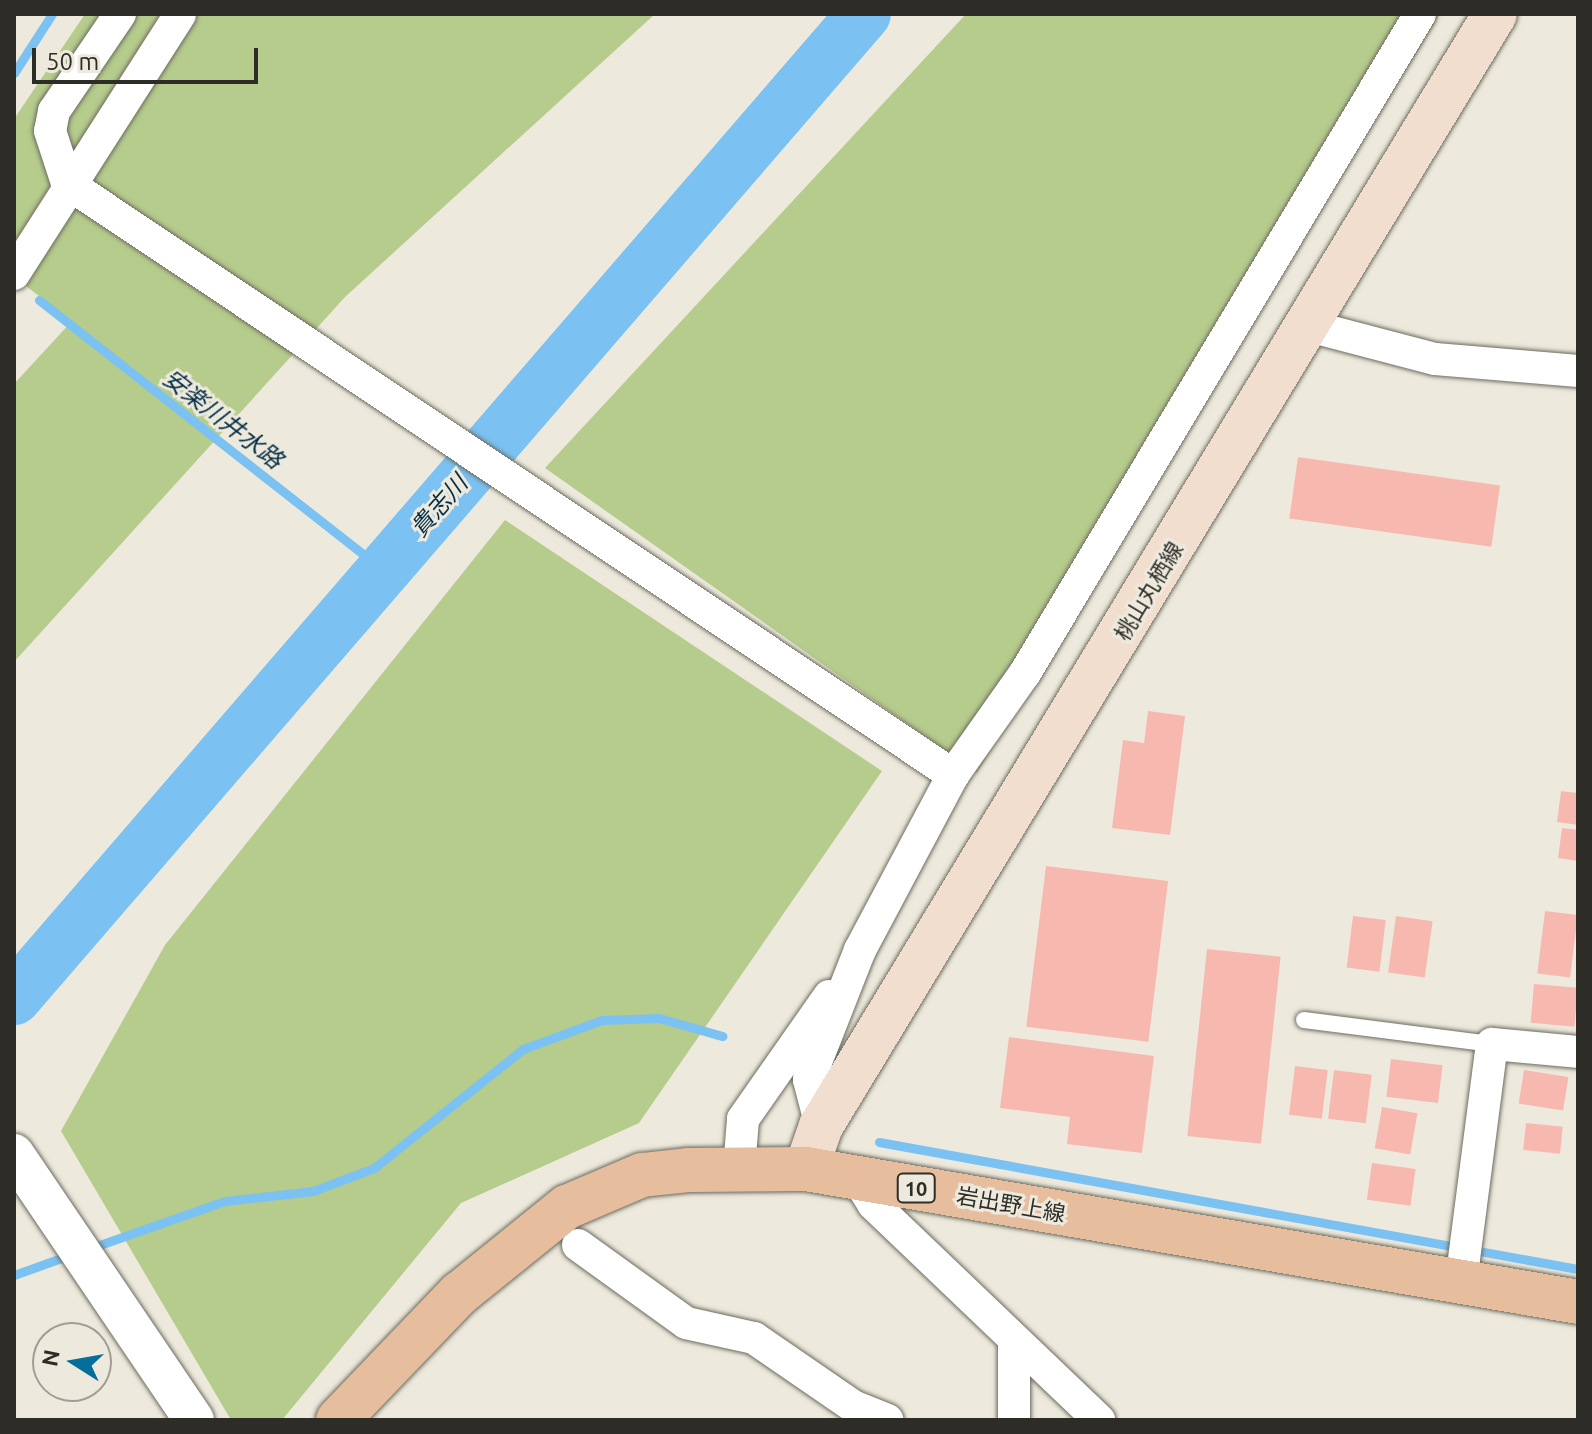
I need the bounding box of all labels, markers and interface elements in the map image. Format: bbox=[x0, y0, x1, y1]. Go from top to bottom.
scale bar bbox=[36, 32, 262, 82]
text: 50 m bbox=[46, 48, 99, 75]
water label: 安楽川井水路 bbox=[157, 363, 289, 475]
water label: 貴志川 bbox=[405, 469, 473, 543]
street label: 桃山丸栖線 bbox=[1108, 537, 1188, 645]
road number: 10 bbox=[896, 1172, 936, 1204]
street label: 岩出野上線 bbox=[955, 1181, 1067, 1227]
north arrow bbox=[32, 1322, 112, 1402]
text: N bbox=[36, 1347, 64, 1368]

